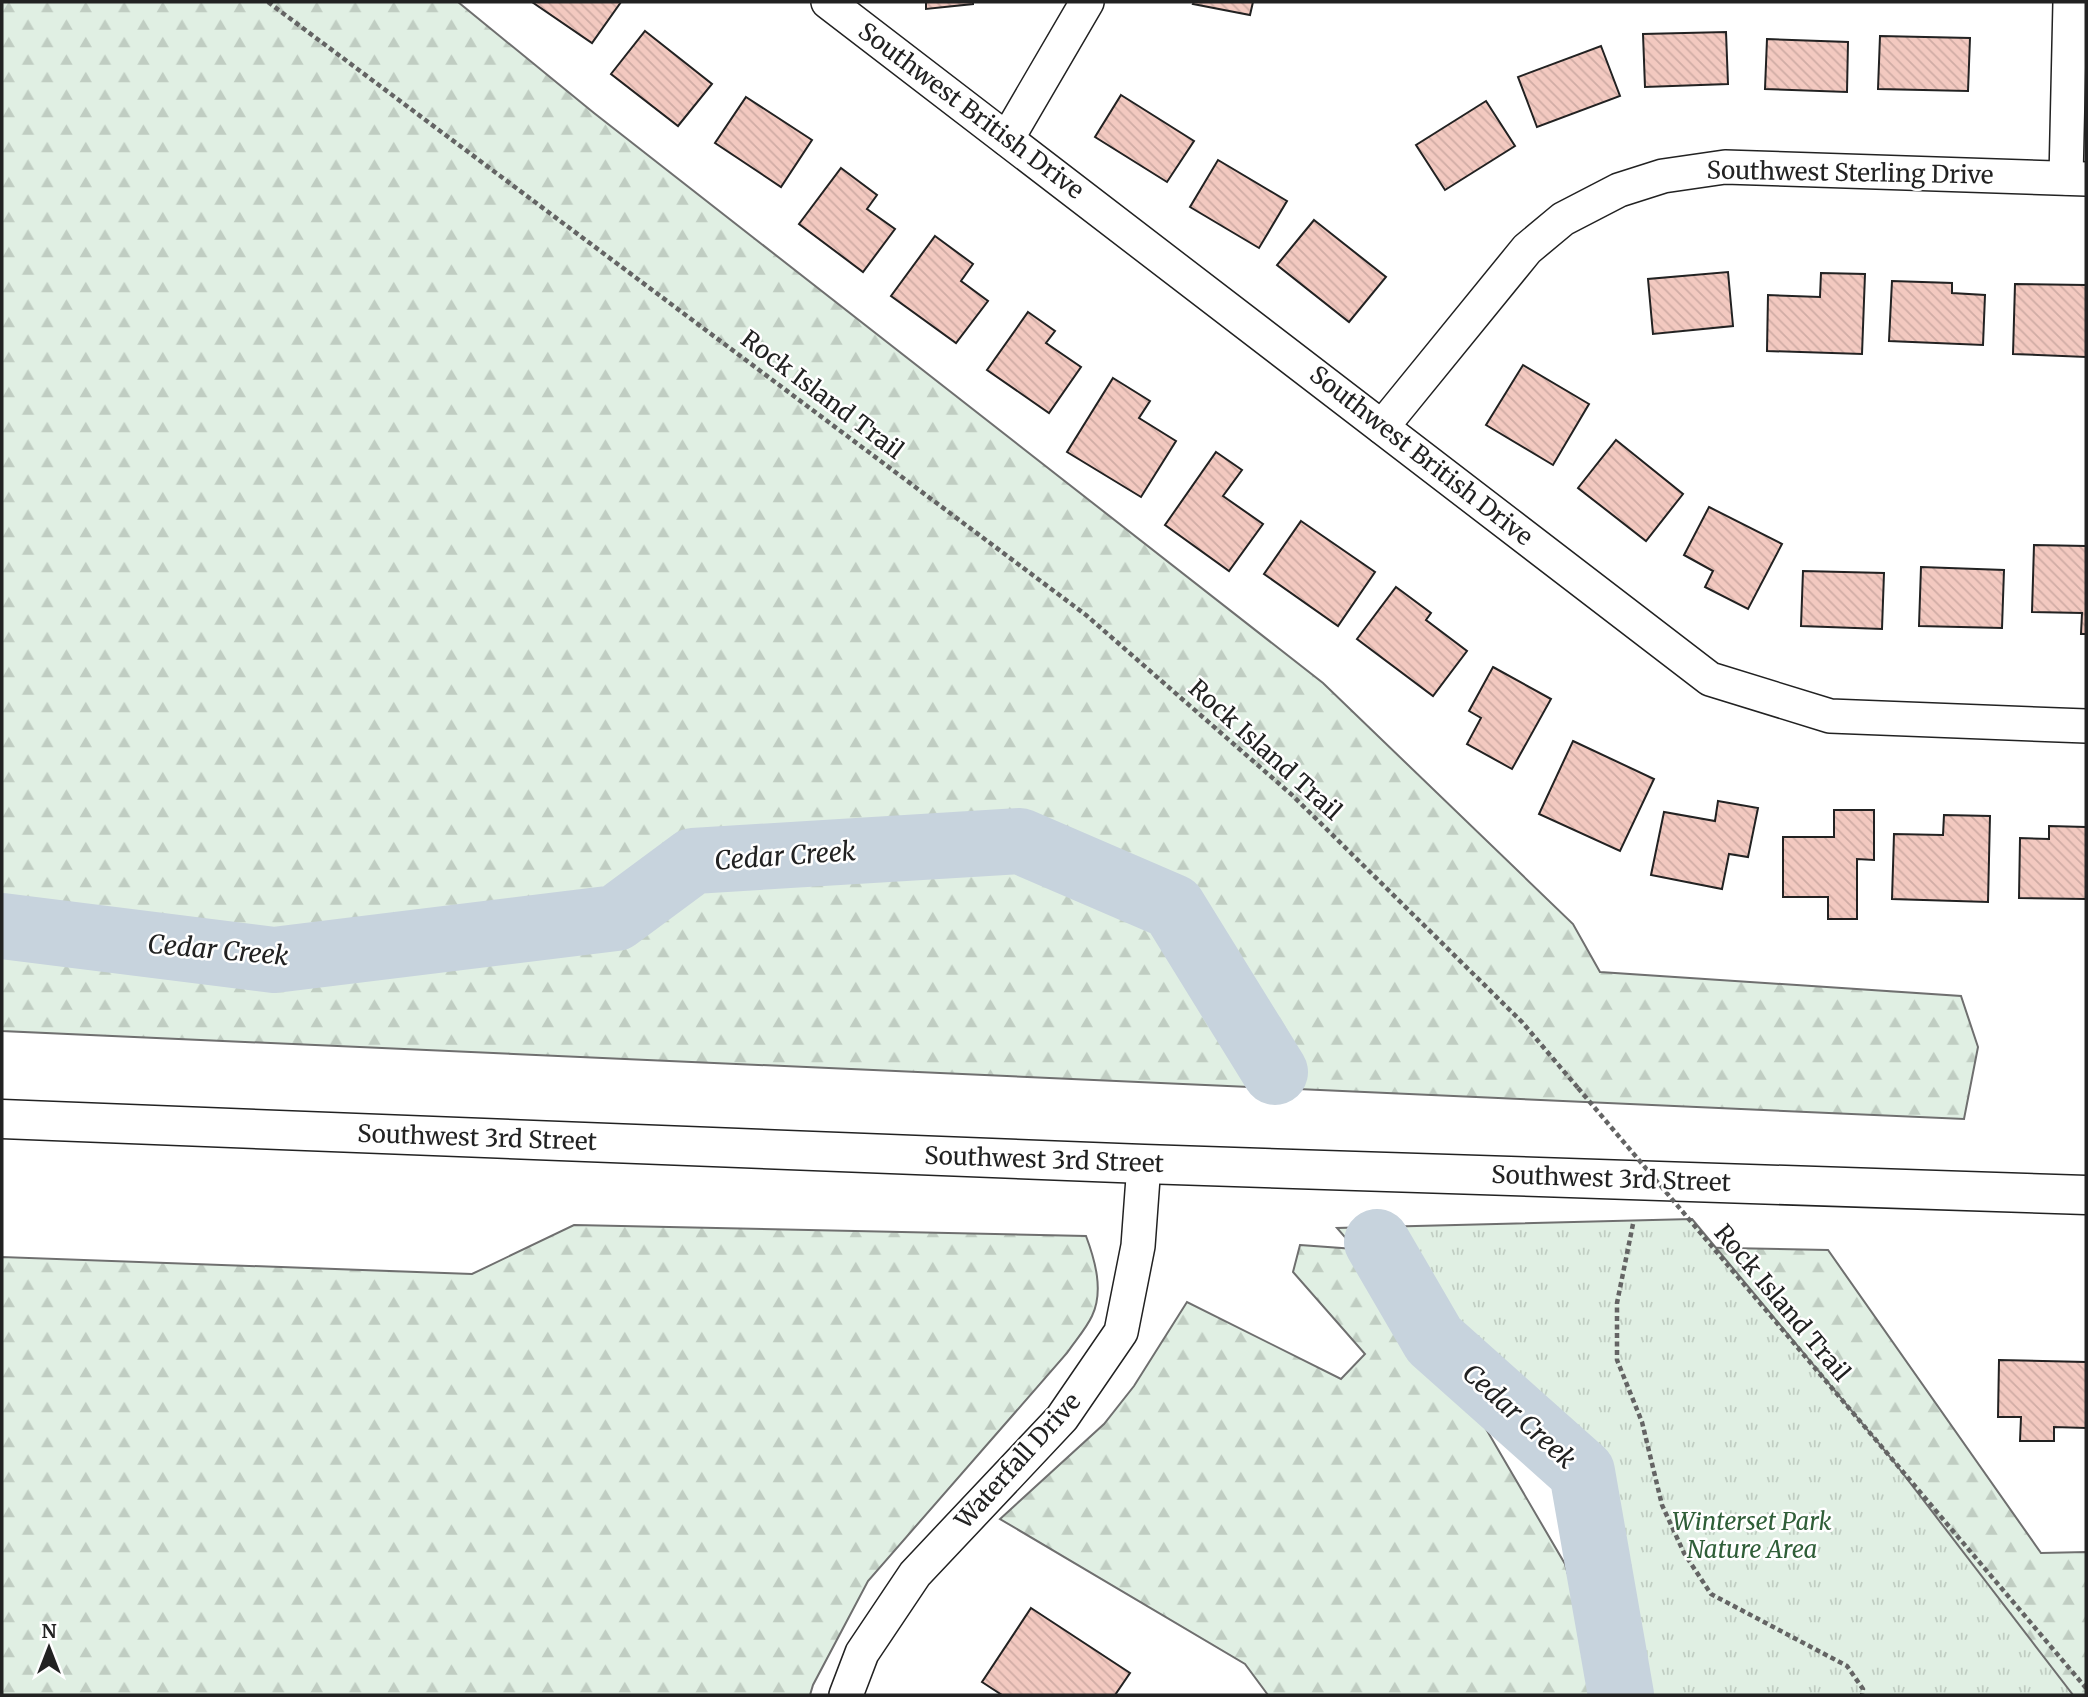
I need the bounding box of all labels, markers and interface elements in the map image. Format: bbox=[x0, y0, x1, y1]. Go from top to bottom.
street label: Southwest British Drive bbox=[852, 16, 1090, 206]
street label: Southwest Sterling Drive bbox=[1706, 155, 1994, 190]
street label: Rock Island Trail bbox=[735, 323, 910, 466]
street label: Southwest British Drive bbox=[1304, 359, 1539, 552]
street label: Rock Island Trail bbox=[1182, 673, 1348, 827]
water label: Cedar Creek bbox=[713, 834, 857, 877]
water label: Cedar Creek bbox=[146, 927, 290, 972]
street label: Southwest 3rd Street bbox=[357, 1118, 598, 1157]
street label: Southwest 3rd Street bbox=[924, 1140, 1165, 1179]
street label: Southwest 3rd Street bbox=[1491, 1159, 1732, 1198]
street label: Rock Island Trail bbox=[1708, 1218, 1857, 1388]
water label: Cedar Creek bbox=[1456, 1356, 1583, 1475]
street label: Waterfall Drive bbox=[948, 1386, 1087, 1536]
park label: Winterset Park Nature Area bbox=[1672, 1506, 1832, 1565]
north arrow bbox=[14, 1613, 84, 1683]
text: N bbox=[41, 1619, 57, 1643]

